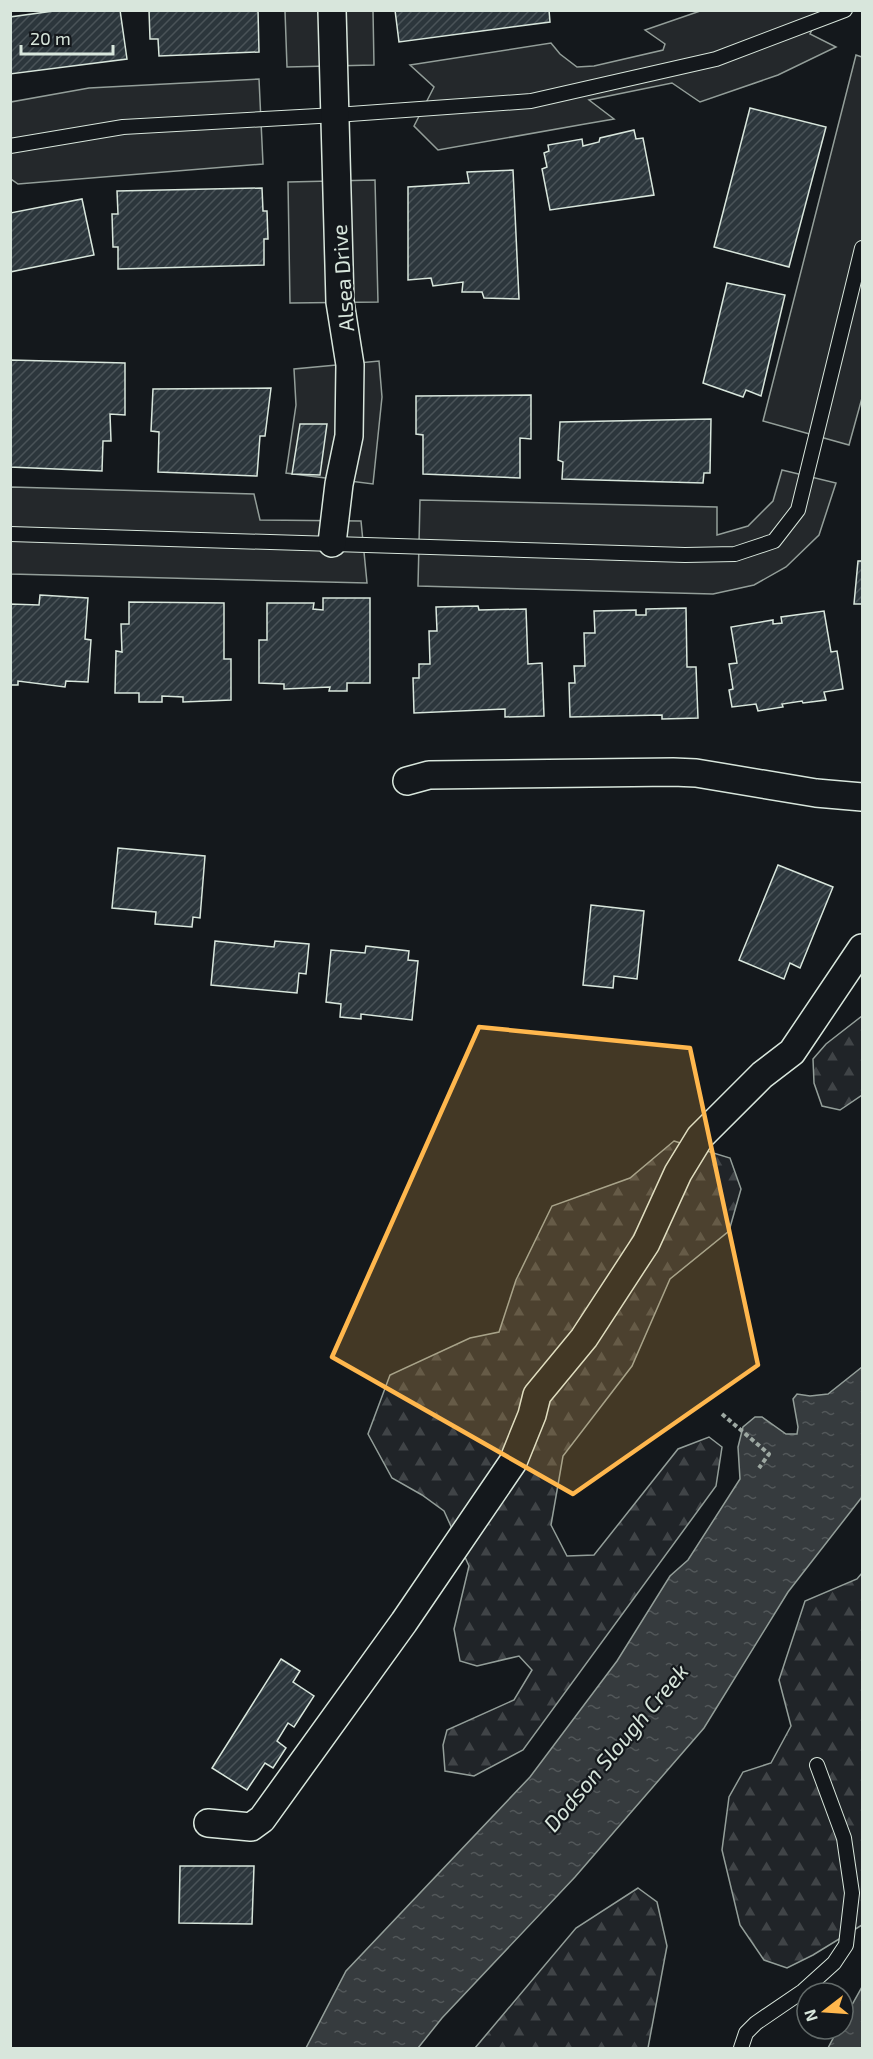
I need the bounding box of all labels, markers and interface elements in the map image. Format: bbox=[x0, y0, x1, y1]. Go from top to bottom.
scale bar bbox=[21, 18, 112, 56]
text: 20 m bbox=[30, 27, 71, 49]
street label: Alsea Drive bbox=[326, 224, 358, 332]
water label: Dodson Slough Creek bbox=[537, 1658, 693, 1836]
north arrow bbox=[795, 1981, 855, 2041]
text: N bbox=[799, 2007, 821, 2024]

